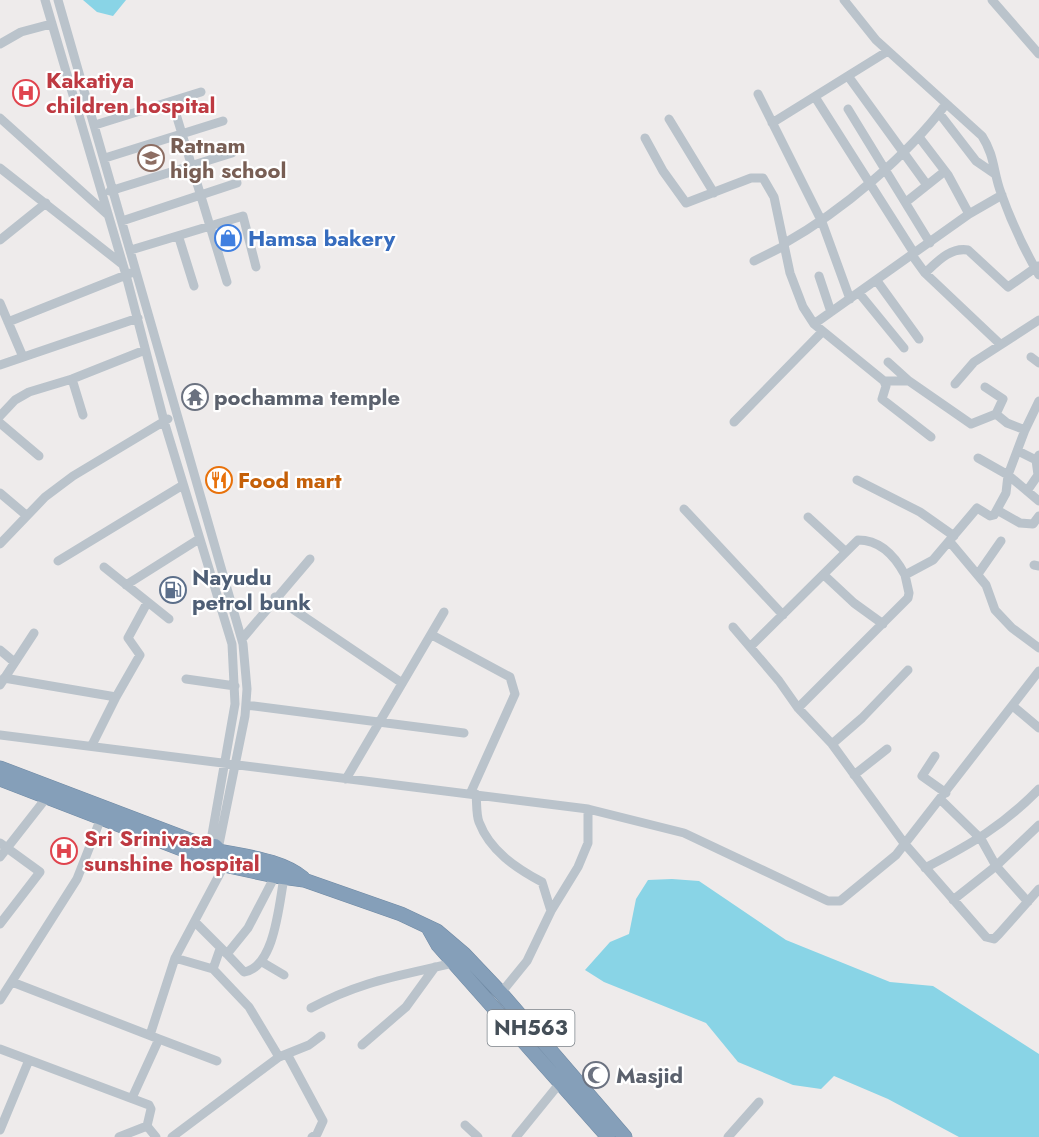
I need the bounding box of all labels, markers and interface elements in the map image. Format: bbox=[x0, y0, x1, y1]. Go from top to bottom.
place label: Kakatiya children hospital bbox=[46, 64, 216, 121]
hospital icon: Kakatiya children hospital bbox=[11, 78, 41, 108]
place label: Ratnam high school bbox=[170, 129, 286, 186]
school or university icon: Ratnam high school bbox=[136, 143, 166, 173]
place label: Hamsa bakery bbox=[248, 222, 396, 254]
shop icon: Hamsa bakery bbox=[213, 223, 243, 253]
place label: pochamma temple bbox=[214, 381, 400, 413]
temple icon: pochamma temple bbox=[180, 382, 210, 412]
place label: Food mart bbox=[238, 464, 342, 496]
restaurant icon: Food mart bbox=[204, 465, 234, 495]
place label: Nayudu petrol bunk bbox=[192, 561, 311, 618]
fuel station icon: Nayudu petrol bunk bbox=[158, 575, 188, 605]
place label: Sri Srinivasa sunshine hospital bbox=[84, 822, 260, 879]
hospital icon: Sri Srinivasa sunshine hospital bbox=[49, 836, 79, 866]
road number: NH563 bbox=[488, 1010, 574, 1046]
place label: Masjid bbox=[616, 1059, 683, 1091]
mosque icon: Masjid bbox=[581, 1060, 611, 1090]

